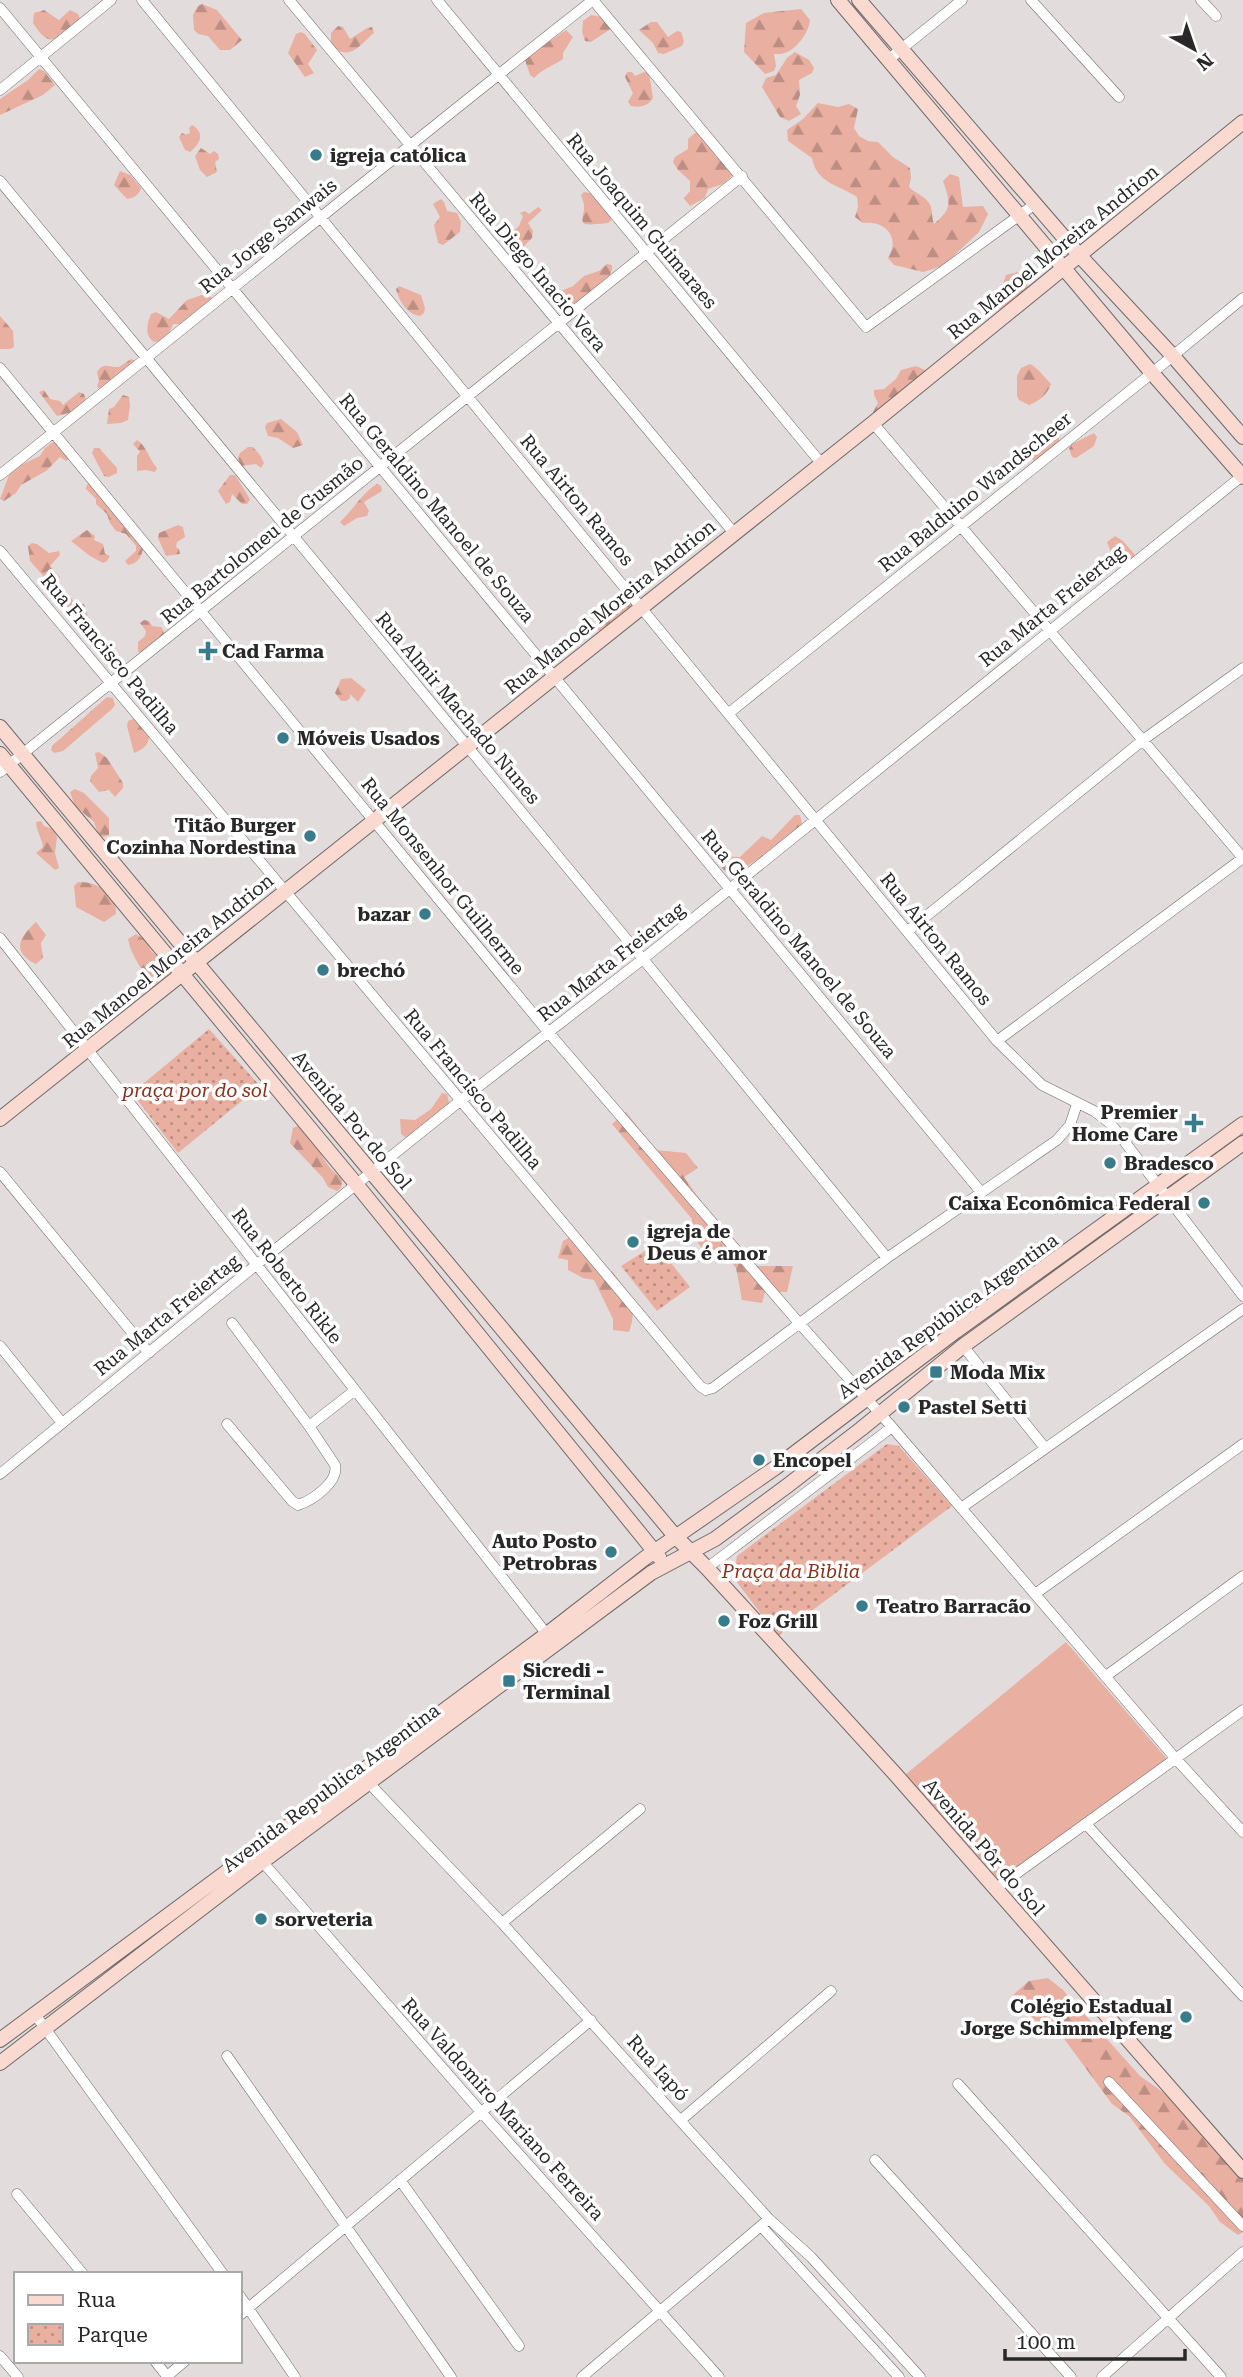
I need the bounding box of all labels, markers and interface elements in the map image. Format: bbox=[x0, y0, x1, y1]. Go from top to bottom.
north arrow bbox=[1159, 14, 1229, 84]
text: N bbox=[1191, 48, 1218, 75]
street label: Rua Joaquim Guimaraes bbox=[562, 129, 722, 313]
place label: igreja católica bbox=[330, 144, 466, 167]
marker: igreja católica bbox=[308, 147, 324, 163]
street label: Rua Manoel Moreira Andrion bbox=[943, 160, 1163, 344]
street label: Rua Jorge Sanwais bbox=[195, 174, 341, 298]
street label: Rua Diego Inacio Vera bbox=[465, 188, 612, 357]
street label: Rua Geraldino Manoel de Souza bbox=[335, 389, 540, 628]
street label: Rua Balduino Wandscheer bbox=[874, 407, 1076, 577]
street label: Rua Airton Ramos bbox=[515, 430, 639, 570]
street label: Rua Bartolomeu de Gusmão bbox=[156, 451, 368, 629]
street label: Rua Manoel Moreira Andrion bbox=[500, 515, 720, 699]
street label: Rua Marta Freiertag bbox=[975, 540, 1129, 672]
street label: Rua Francisco Padilha bbox=[36, 569, 184, 739]
street label: Rua Almir Machado Nunes bbox=[371, 607, 545, 809]
place label: Cad Farma bbox=[222, 640, 324, 663]
marker: Cad Farma bbox=[200, 643, 216, 659]
place label: Móveis Usados bbox=[297, 727, 440, 750]
marker: Móveis Usados bbox=[275, 730, 291, 746]
street label: Rua Monsenhor Guilherme bbox=[356, 773, 530, 979]
place label: Titão Burger Cozinha Nordestina bbox=[106, 814, 296, 859]
street label: Rua Geraldino Manoel de Souza bbox=[697, 825, 902, 1064]
marker: Titão Burger Cozinha Nordestina bbox=[302, 828, 318, 844]
street label: Rua Airton Ramos bbox=[875, 868, 997, 1010]
street label: Rua Manoel Moreira Andrion bbox=[58, 869, 278, 1053]
street label: Rua Marta Freiertag bbox=[533, 897, 689, 1027]
place label: bazar bbox=[358, 903, 411, 926]
marker: bazar bbox=[417, 906, 433, 922]
place label: brechó bbox=[337, 959, 405, 982]
marker: brechó bbox=[315, 962, 331, 978]
street label: Rua Francisco Padilha bbox=[399, 1004, 547, 1174]
street label: Avenida Por do Sol bbox=[287, 1046, 417, 1194]
park label: praça por do sol bbox=[120, 1079, 268, 1102]
place label: Premier Home Care bbox=[1072, 1101, 1178, 1146]
marker: Premier Home Care bbox=[1184, 1113, 1204, 1133]
place label: Bradesco bbox=[1124, 1152, 1214, 1175]
marker: Bradesco bbox=[1102, 1155, 1118, 1171]
place label: Caixa Econômica Federal bbox=[948, 1192, 1190, 1215]
marker: Caixa Econômica Federal bbox=[1196, 1195, 1212, 1211]
street label: Rua Roberto Rikle bbox=[227, 1204, 347, 1348]
place label: igreja de Deus é amor bbox=[647, 1220, 767, 1265]
street label: Avenida República Argentina bbox=[833, 1228, 1063, 1404]
marker: igreja de Deus é amor bbox=[625, 1234, 641, 1250]
street label: Rua Marta Freiertag bbox=[90, 1249, 244, 1381]
place label: Moda Mix bbox=[950, 1361, 1046, 1384]
marker: Moda Mix bbox=[928, 1364, 944, 1380]
place label: Pastel Setti bbox=[918, 1396, 1027, 1419]
marker: Pastel Setti bbox=[896, 1399, 912, 1415]
place label: Encopel bbox=[773, 1449, 851, 1472]
marker: Encopel bbox=[751, 1452, 767, 1468]
place label: Auto Posto Petrobras bbox=[492, 1530, 597, 1575]
marker: Auto Posto Petrobras bbox=[603, 1544, 619, 1560]
park label: Praça da Biblia bbox=[721, 1560, 860, 1583]
place label: Teatro Barracão bbox=[876, 1595, 1031, 1618]
marker: Teatro Barracão bbox=[854, 1598, 870, 1614]
place label: Foz Grill bbox=[738, 1610, 818, 1633]
marker: Foz Grill bbox=[716, 1613, 732, 1629]
place label: Sicredi - Terminal bbox=[523, 1659, 610, 1704]
marker: Sicredi - Terminal bbox=[501, 1673, 517, 1689]
street label: Avenida Republica Argentina bbox=[218, 1698, 445, 1877]
street label: Avenida Pôr do Sol bbox=[918, 1774, 1050, 1920]
place label: sorveteria bbox=[275, 1908, 373, 1931]
marker: sorveteria bbox=[253, 1911, 269, 1927]
street label: Rua Valdomiro Mariano Ferreira bbox=[397, 1993, 609, 2225]
place label: Colégio Estadual Jorge Schimmelpfeng bbox=[960, 1995, 1172, 2040]
marker: Colégio Estadual Jorge Schimmelpfeng bbox=[1178, 2009, 1194, 2025]
street label: Rua Iapó bbox=[622, 2030, 694, 2106]
legend bbox=[14, 2272, 242, 2363]
text: Rua bbox=[77, 2288, 116, 2312]
scale bar bbox=[1005, 2318, 1185, 2362]
text: Parque bbox=[77, 2323, 148, 2347]
text: 100 m bbox=[1016, 2330, 1076, 2354]

